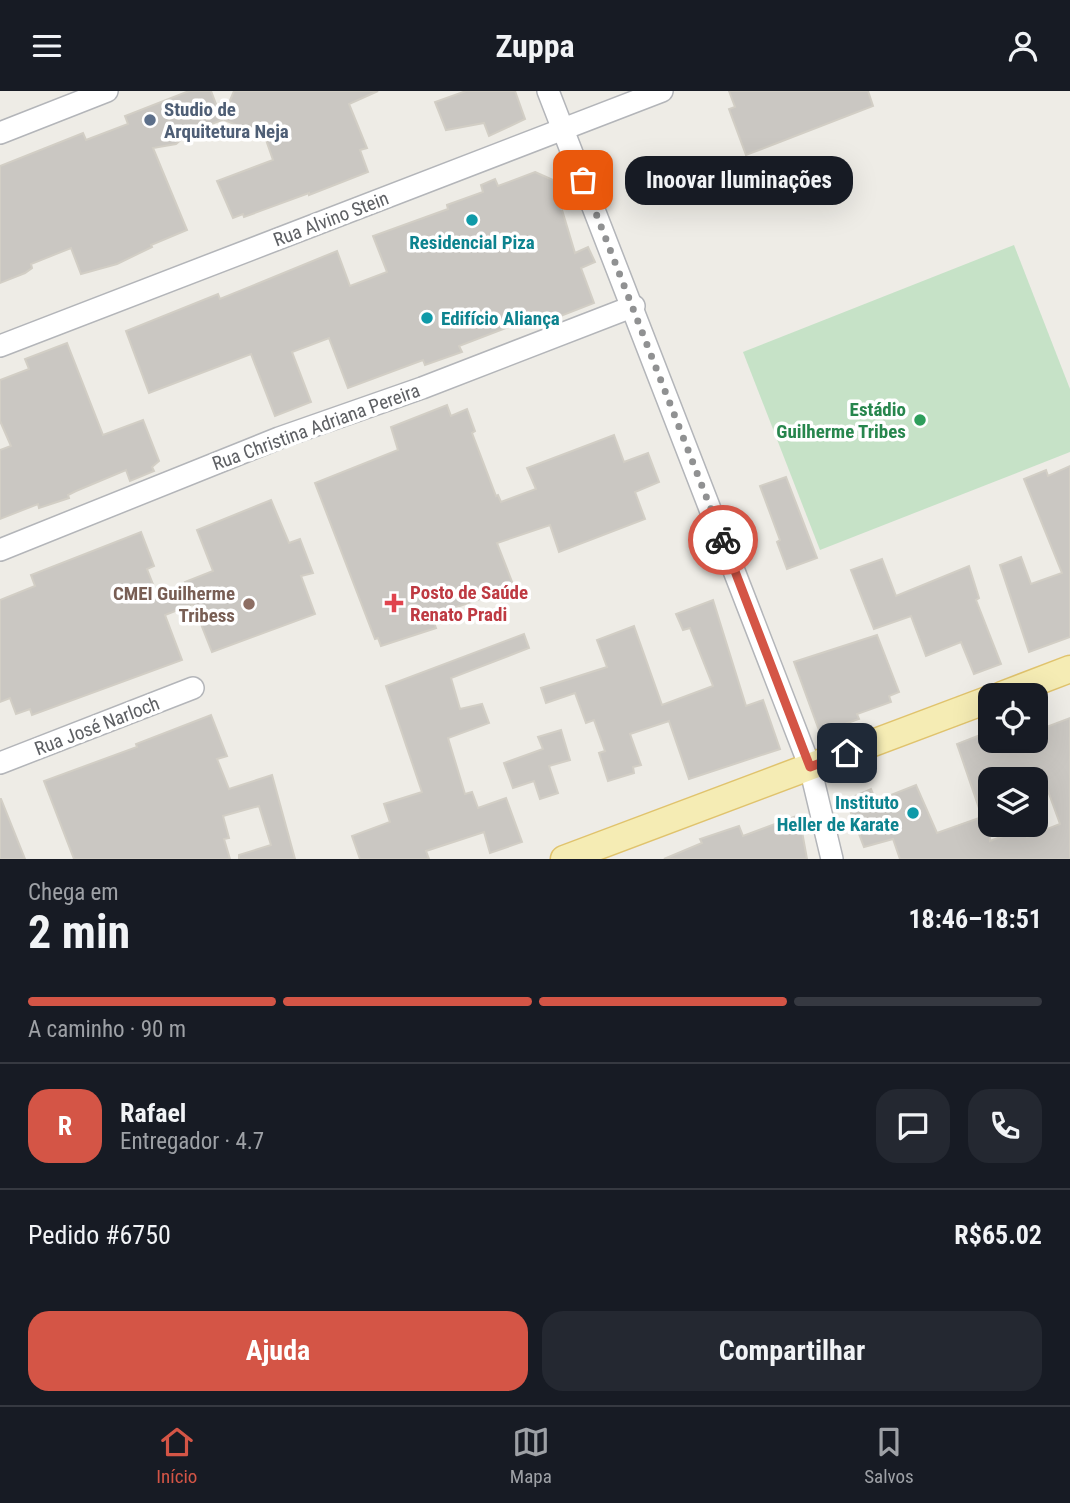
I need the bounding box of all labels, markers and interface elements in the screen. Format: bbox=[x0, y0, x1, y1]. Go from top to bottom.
icon: menu bbox=[28, 27, 66, 65]
text: Zuppa bbox=[495, 27, 575, 65]
icon: person bbox=[1004, 27, 1042, 65]
place label: Studio de Arquitetura Neja bbox=[164, 98, 289, 143]
marker: Studio de Arquitetura Neja bbox=[142, 112, 158, 128]
pin bbox=[553, 150, 613, 210]
callout: Inoovar Iluminações bbox=[625, 155, 852, 205]
icon: bag bbox=[564, 161, 602, 199]
text: Inoovar Iluminações bbox=[646, 167, 832, 194]
street label: Rua Alvino Stein bbox=[270, 186, 392, 252]
marker: Residencial Piza bbox=[464, 212, 480, 228]
place label: Residencial Piza bbox=[409, 231, 535, 254]
place label: Edifício Aliança bbox=[441, 307, 560, 330]
marker: Edifício Aliança bbox=[419, 310, 435, 326]
street label: Rua Christina Adriana Pereira bbox=[209, 379, 423, 475]
place label: Estádio Guilherme Tribes bbox=[776, 398, 906, 443]
marker: Estádio Guilherme Tribes bbox=[912, 412, 928, 428]
courier bbox=[688, 505, 758, 575]
icon: bike bbox=[704, 521, 742, 559]
place label: Posto de Saúde Renato Pradi bbox=[410, 581, 528, 626]
place label: CMEI Guilherme Tribess bbox=[113, 582, 235, 627]
marker: Posto de Saúde Renato Pradi bbox=[384, 593, 404, 613]
marker: CMEI Guilherme Tribess bbox=[241, 596, 257, 612]
map controls bbox=[978, 683, 1048, 837]
button: locate bbox=[978, 683, 1048, 753]
street label: Rua José Narloch bbox=[31, 692, 163, 760]
pin bbox=[817, 723, 877, 783]
icon: home bbox=[828, 734, 866, 772]
button: layers bbox=[978, 767, 1048, 837]
place label: Instituto Heller de Karate bbox=[777, 791, 899, 836]
marker: Instituto Heller de Karate bbox=[905, 805, 921, 821]
text: Chega em bbox=[28, 879, 119, 906]
text: 18:46–18:51 bbox=[908, 904, 1042, 934]
text: 2 min bbox=[28, 905, 130, 959]
text: A caminho · 90 m bbox=[28, 1016, 186, 1043]
button: chat bbox=[876, 1089, 950, 1163]
button: phone bbox=[968, 1089, 1042, 1163]
text: Rafael bbox=[120, 1098, 186, 1128]
text: R bbox=[58, 1111, 72, 1141]
text: Entregador · 4.7 bbox=[120, 1128, 264, 1155]
text: Pedido #6750 bbox=[28, 1220, 171, 1250]
text: R$65.02 bbox=[954, 1220, 1042, 1250]
button: Ajuda bbox=[28, 1311, 528, 1391]
button: Compartilhar bbox=[542, 1311, 1042, 1391]
tab: Início bbox=[156, 1423, 197, 1488]
tab: Mapa bbox=[510, 1423, 552, 1488]
tab: Salvos bbox=[864, 1423, 914, 1488]

